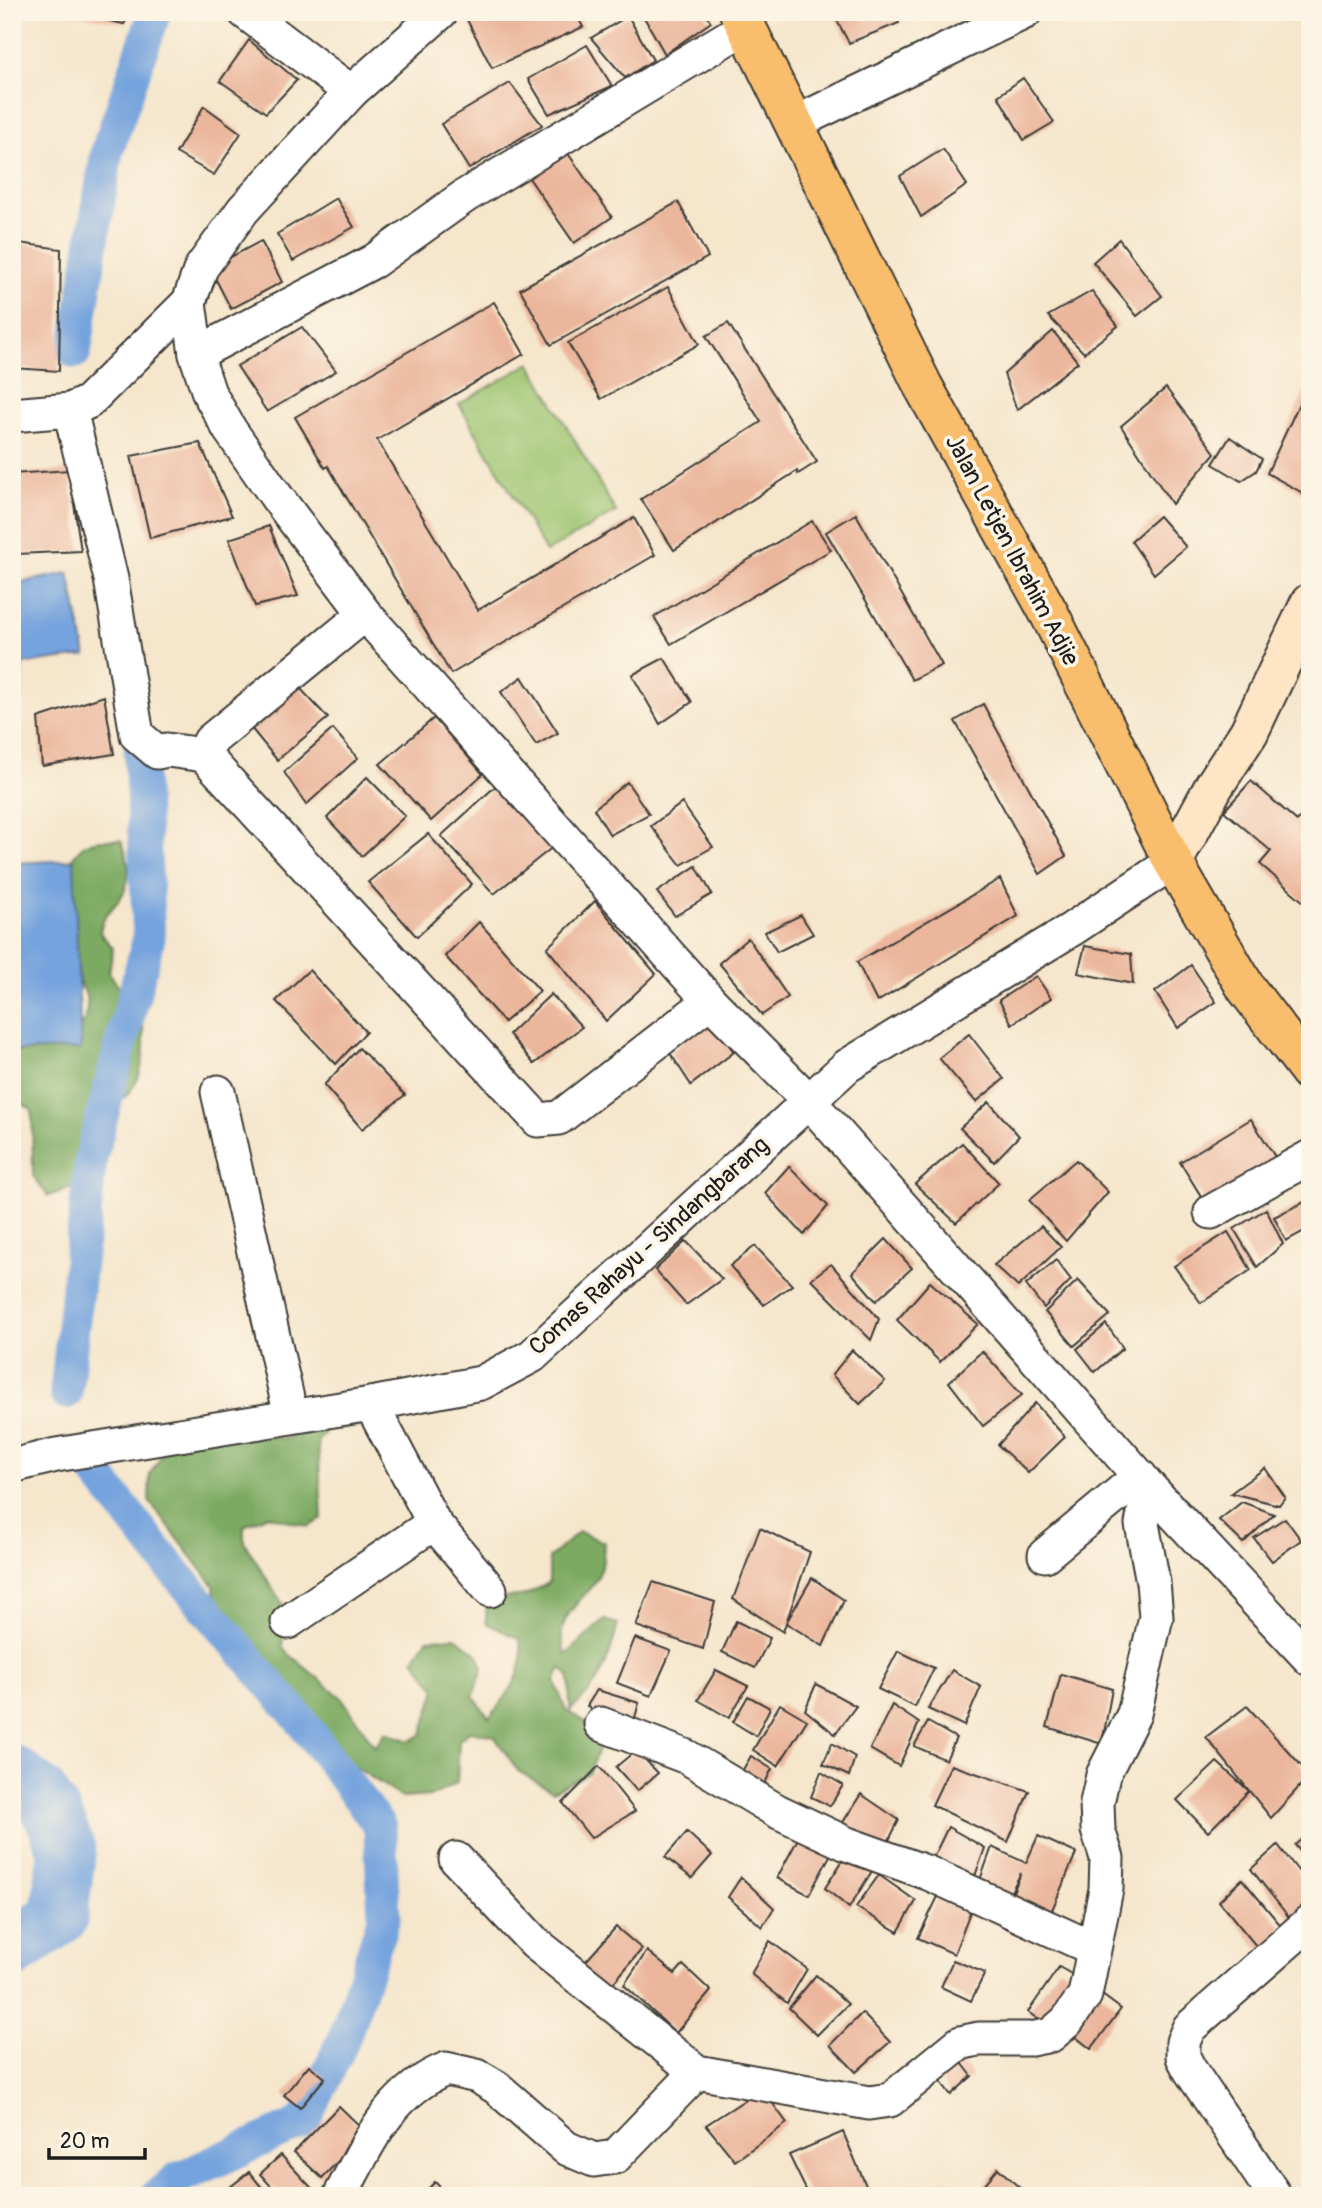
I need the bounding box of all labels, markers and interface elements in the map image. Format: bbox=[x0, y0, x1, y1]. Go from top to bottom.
street label: Jalan Letjen Ibrahim Adjie bbox=[939, 430, 1085, 671]
street label: Comas Rahayu - Sindangbarang bbox=[523, 1131, 775, 1361]
scale bar bbox=[49, 2117, 145, 2161]
text: 20 m bbox=[60, 2128, 109, 2155]

